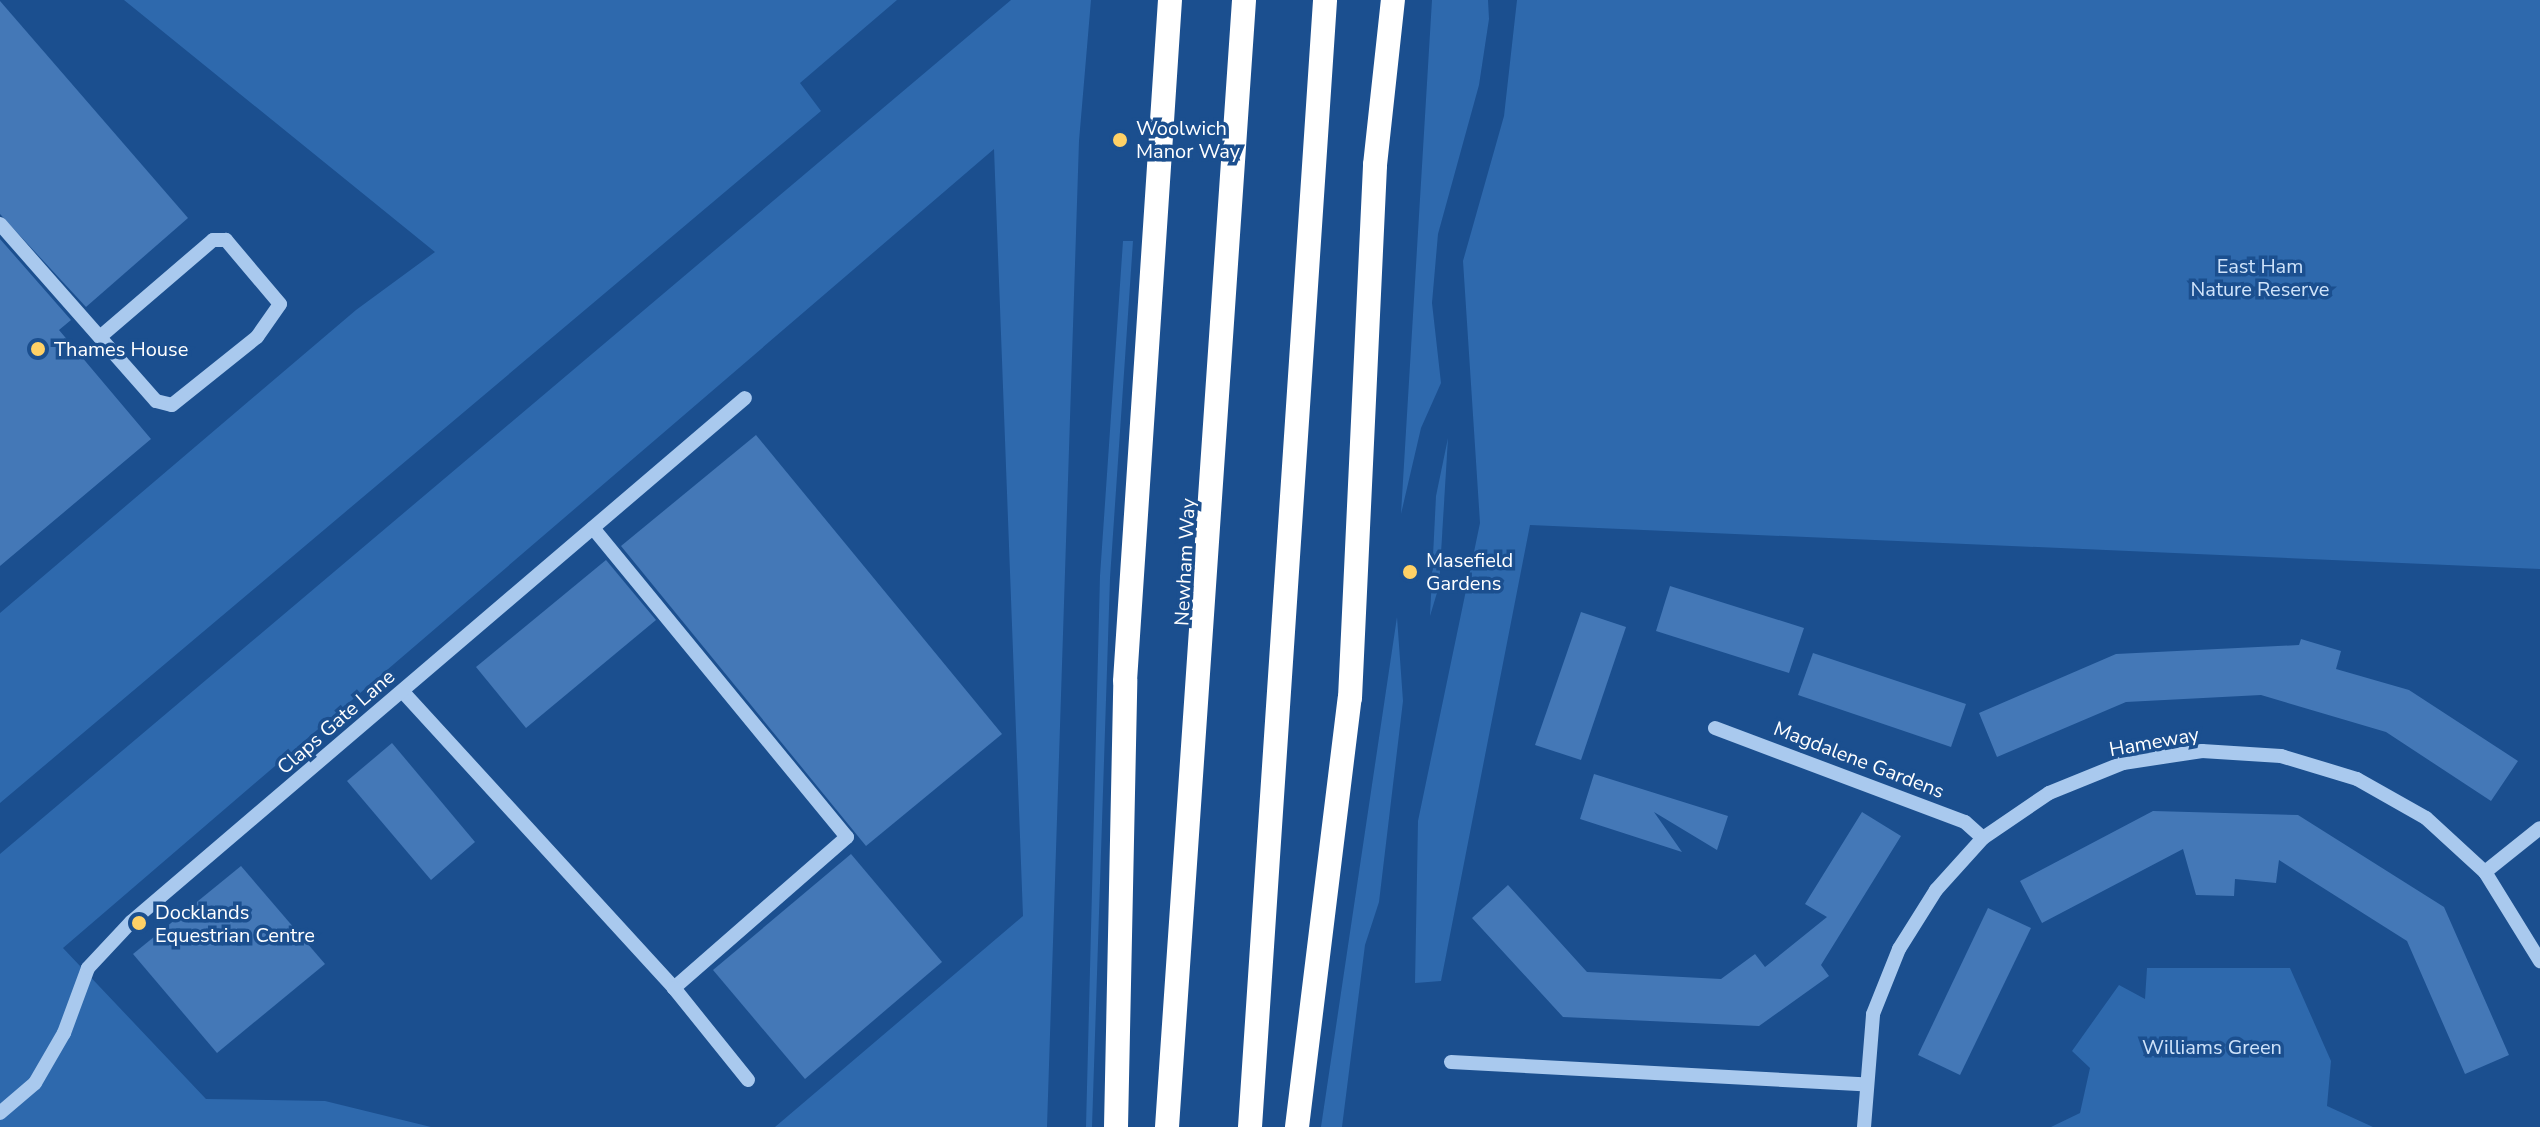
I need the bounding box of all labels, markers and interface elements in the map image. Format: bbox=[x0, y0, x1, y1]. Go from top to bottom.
place label: Woolwich Manor Way bbox=[1136, 116, 1240, 163]
marker: Woolwich Manor Way bbox=[1111, 131, 1129, 149]
park label: East Ham Nature Reserve bbox=[2190, 255, 2330, 302]
place label: Thames House bbox=[54, 337, 188, 361]
marker: Thames House bbox=[29, 340, 47, 358]
street label: Newham Way bbox=[1170, 497, 1200, 627]
place label: Masefield Gardens bbox=[1426, 548, 1513, 595]
marker: Masefield Gardens bbox=[1401, 563, 1419, 581]
street label: Claps Gate Lane bbox=[272, 665, 400, 779]
street label: Magdalene Gardens bbox=[1770, 716, 1948, 804]
street label: Hameway bbox=[2107, 722, 2201, 762]
place label: Docklands Equestrian Centre bbox=[155, 900, 315, 947]
marker: Docklands Equestrian Centre bbox=[130, 914, 148, 932]
park label: Williams Green bbox=[2142, 1035, 2282, 1059]

